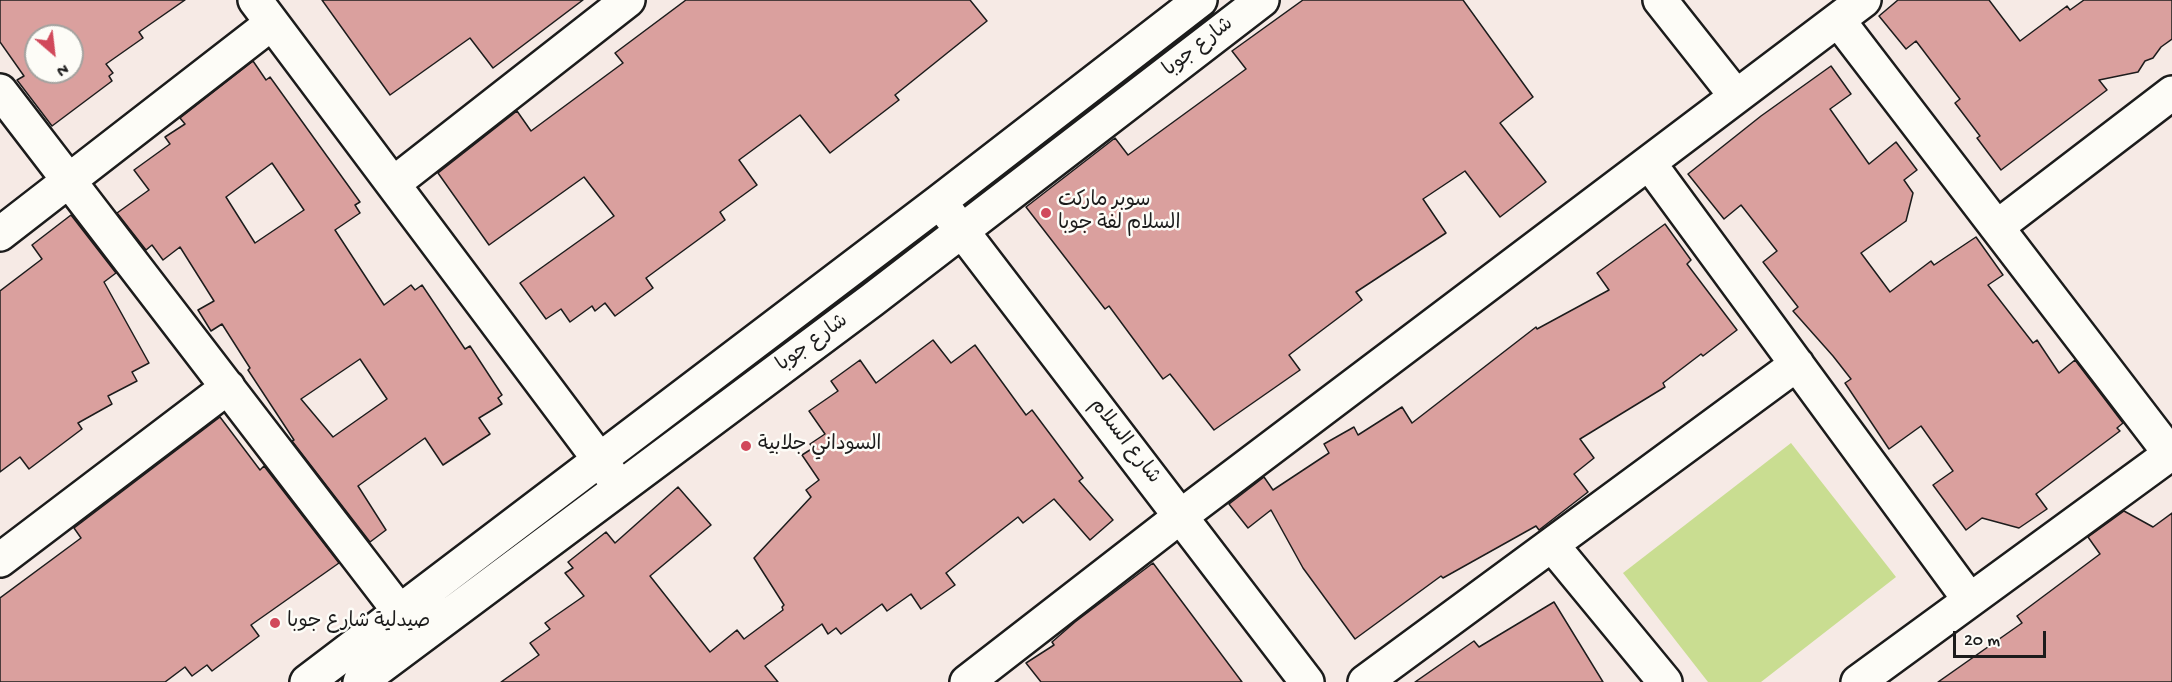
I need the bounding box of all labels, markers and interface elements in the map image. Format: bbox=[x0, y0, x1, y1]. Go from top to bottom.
street label: شارع جوبا bbox=[1159, 13, 1239, 83]
north arrow bbox=[24, 24, 84, 84]
text: N bbox=[53, 58, 71, 79]
place label: سوبر ماركت السلام لفة جوبا bbox=[1058, 190, 1180, 237]
marker: سوبر ماركت السلام لفة جوبا bbox=[1039, 206, 1053, 220]
street label: شارع جوبا bbox=[773, 310, 853, 378]
street label: شارع السلام bbox=[1083, 395, 1165, 489]
place label: السوداني جلابية bbox=[758, 434, 881, 458]
marker: السوداني جلابية bbox=[739, 439, 753, 453]
place label: صيدلية شارع جوبا bbox=[287, 611, 430, 635]
marker: صيدلية شارع جوبا bbox=[268, 616, 282, 630]
scale bar bbox=[1956, 619, 2049, 657]
text: 20 m bbox=[1964, 631, 2000, 652]

